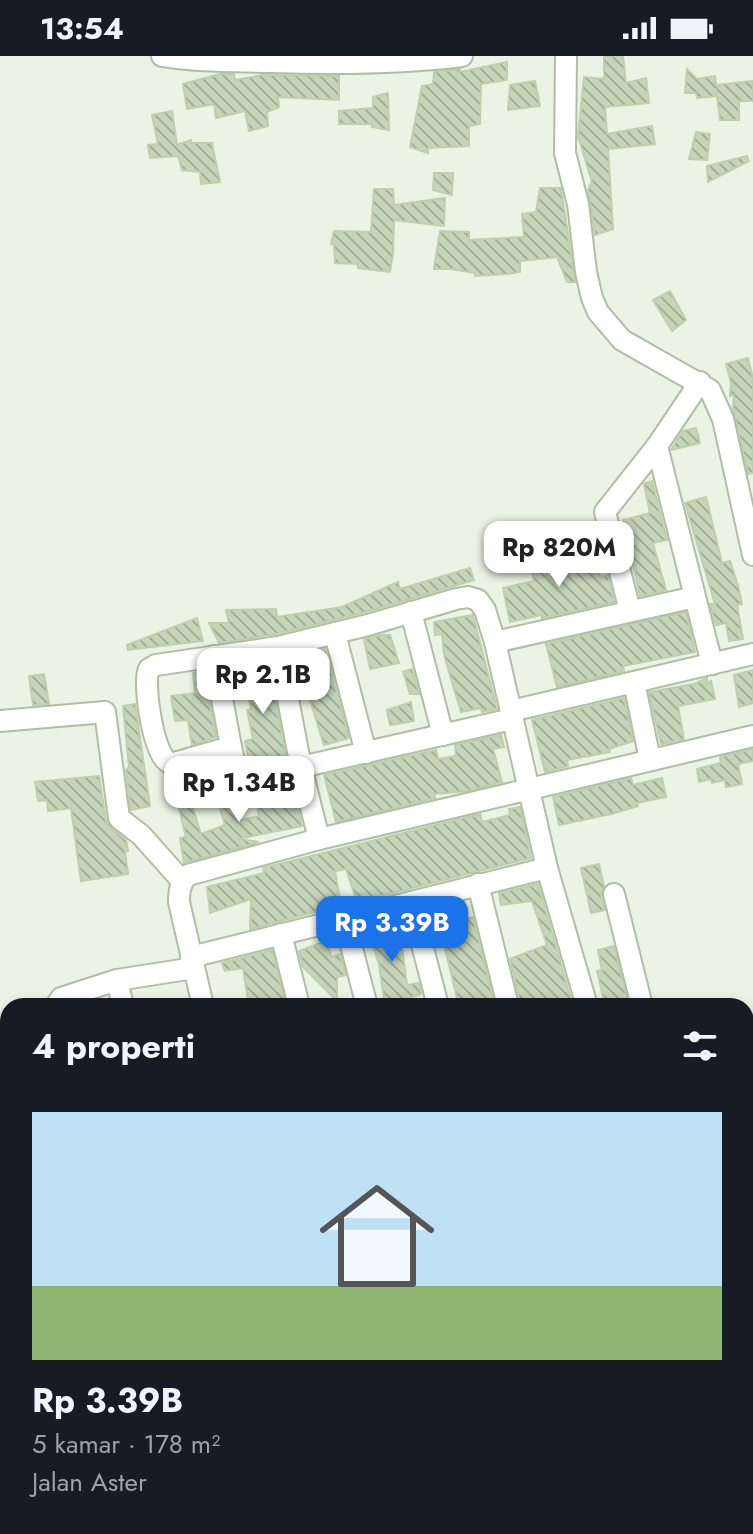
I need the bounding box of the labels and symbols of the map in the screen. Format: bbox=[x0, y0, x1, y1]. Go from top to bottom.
pin: Rp 820M bbox=[485, 521, 633, 589]
pin: Rp 2.1B bbox=[189, 648, 337, 716]
pin: Rp 1.34B bbox=[156, 756, 322, 824]
pin: Rp 3.39B bbox=[309, 896, 475, 964]

